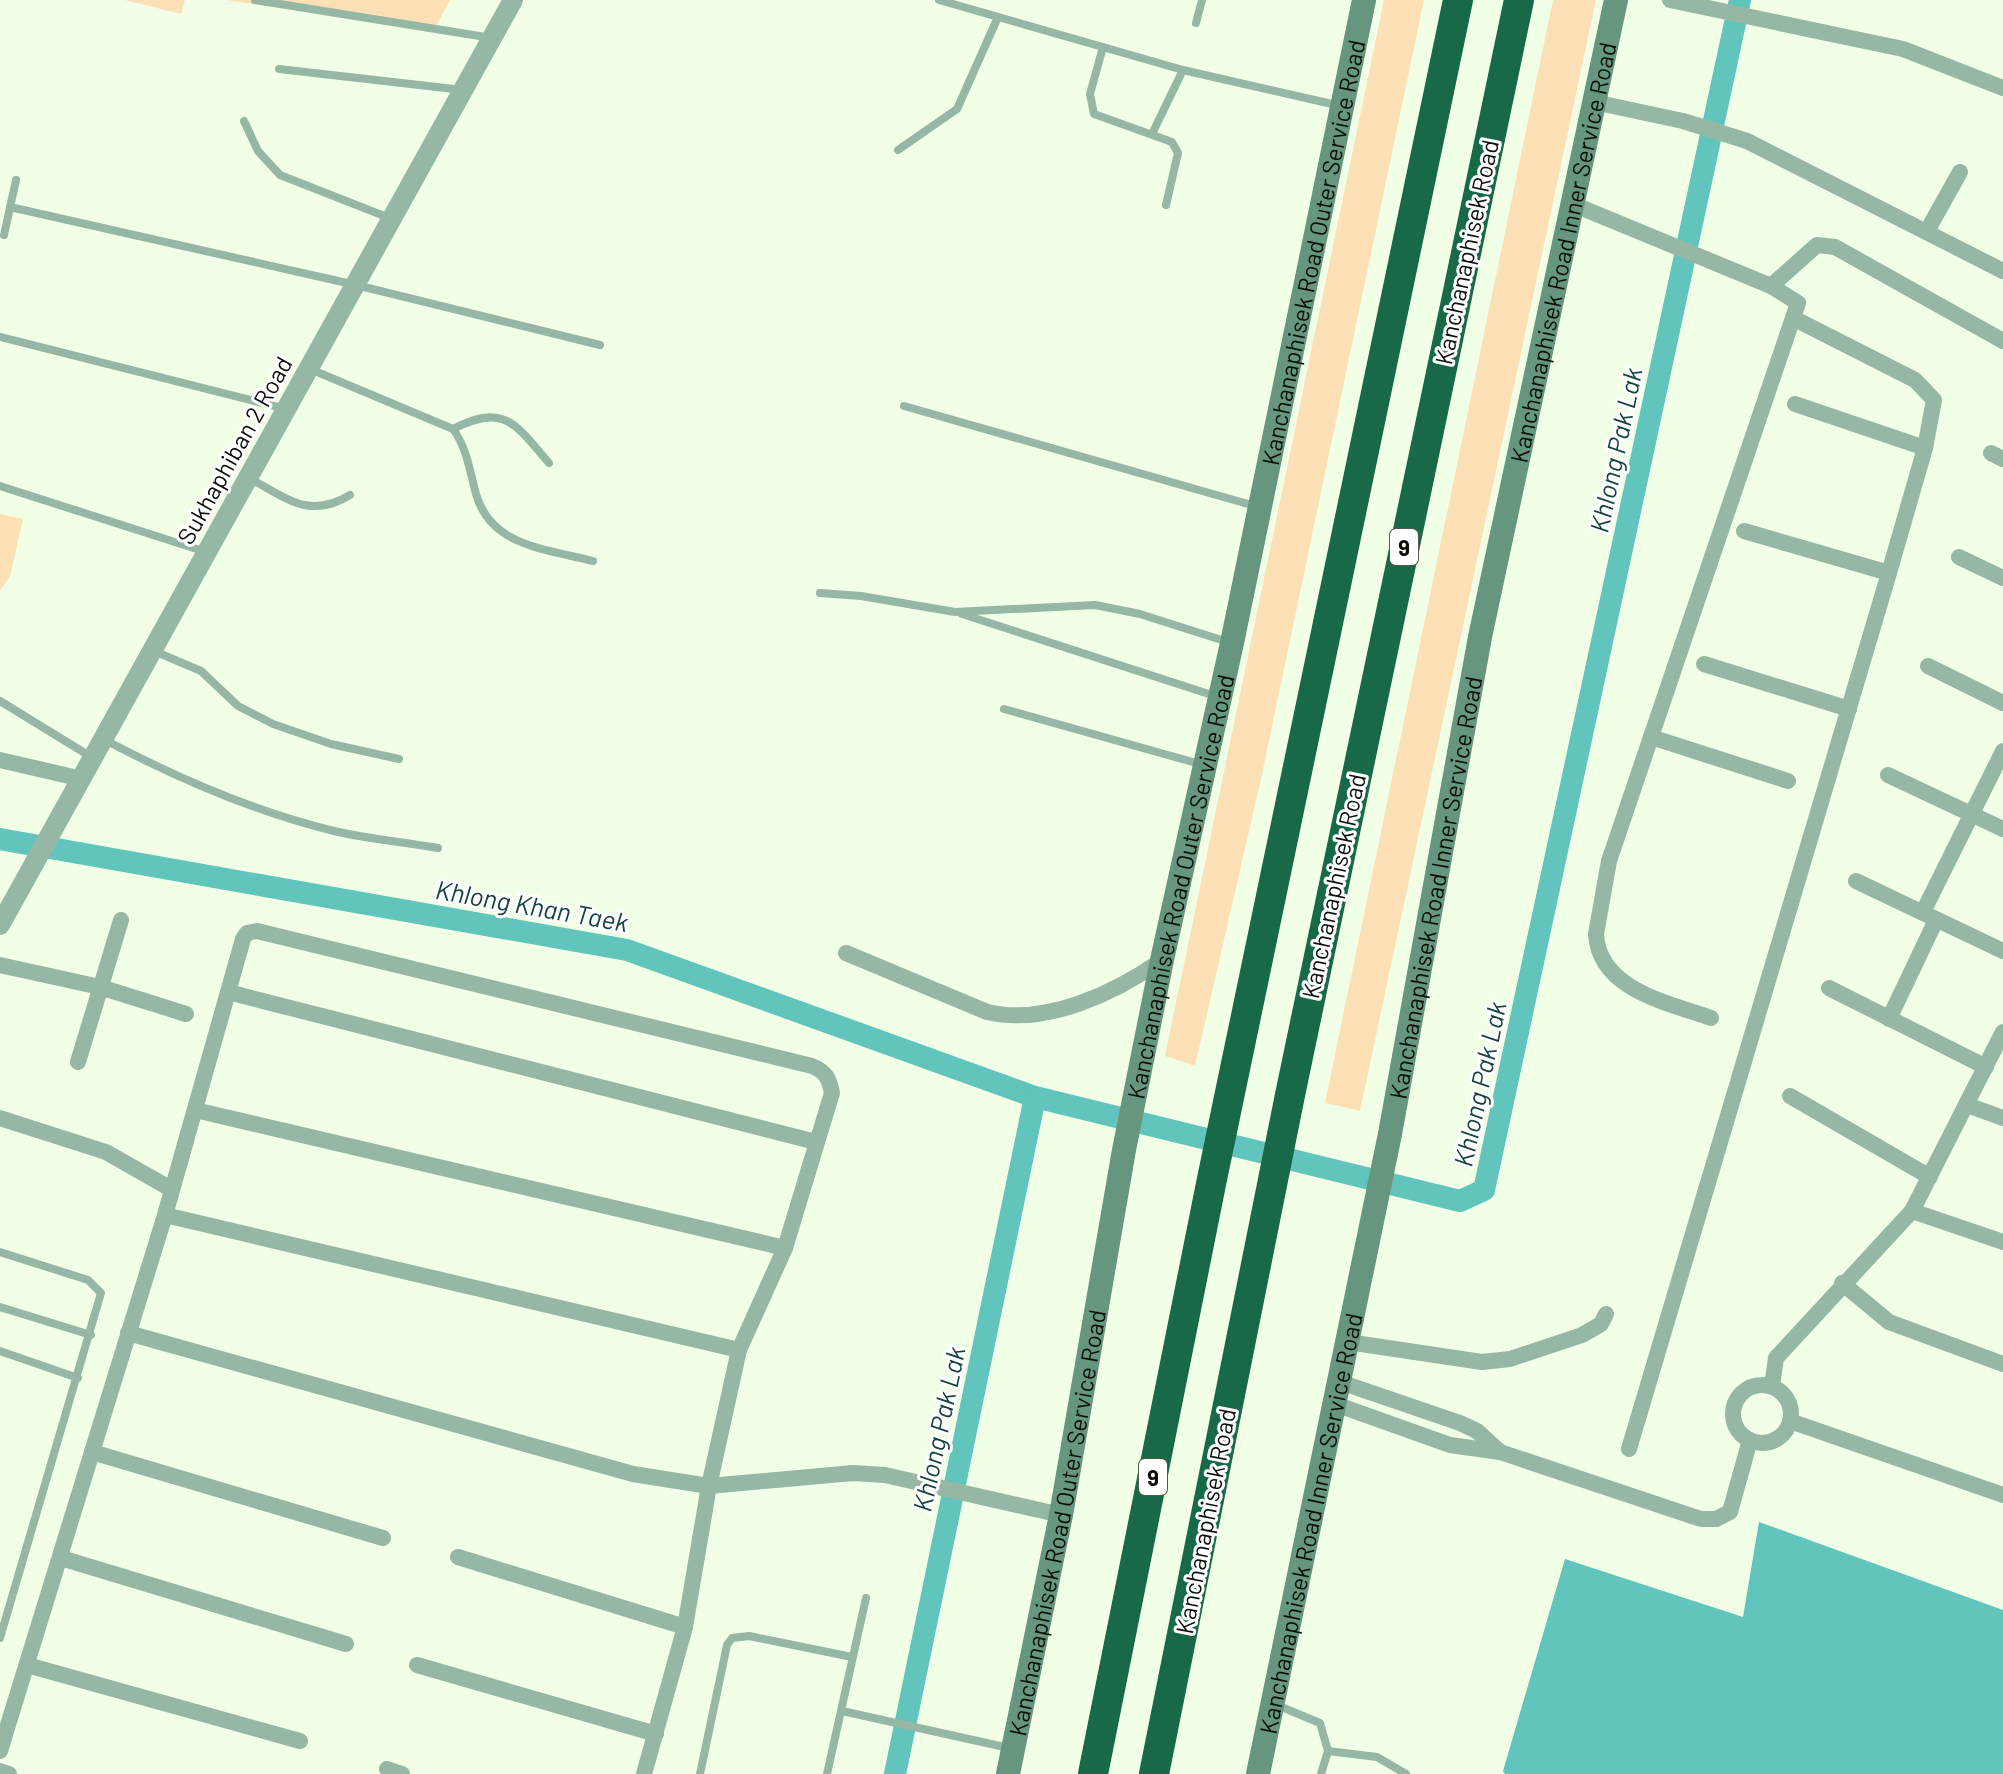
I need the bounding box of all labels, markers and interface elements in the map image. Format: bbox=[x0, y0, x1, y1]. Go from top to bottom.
street label: Kanchanaphisek Road Outer Service Road bbox=[1254, 37, 1370, 468]
street label: Kanchanaphisek Road Inner Service Road bbox=[1503, 39, 1621, 465]
street label: Kanchanaphisek Road bbox=[1428, 137, 1504, 367]
street label: Sukhaphiban 2 Road bbox=[170, 351, 298, 549]
water label: Khlong Pak Lak bbox=[1582, 364, 1648, 535]
road number: 9 bbox=[1390, 529, 1418, 565]
street label: Kanchanaphisek Road Outer Service Road bbox=[1120, 672, 1239, 1101]
street label: Kanchanaphisek Road Inner Service Road bbox=[1382, 674, 1487, 1101]
street label: Kanchanaphisek Road bbox=[1295, 771, 1371, 1001]
water label: Khlong Khan Taek bbox=[433, 873, 631, 937]
water label: Khlong Pak Lak bbox=[1446, 998, 1512, 1169]
street label: Kanchanaphisek Road Outer Service Road bbox=[1002, 1307, 1111, 1738]
street label: Kanchanaphisek Road Inner Service Road bbox=[1252, 1310, 1367, 1736]
water label: Khlong Pak Lak bbox=[905, 1343, 971, 1514]
street label: Kanchanaphisek Road bbox=[1169, 1406, 1241, 1636]
road number: 9 bbox=[1139, 1459, 1167, 1495]

